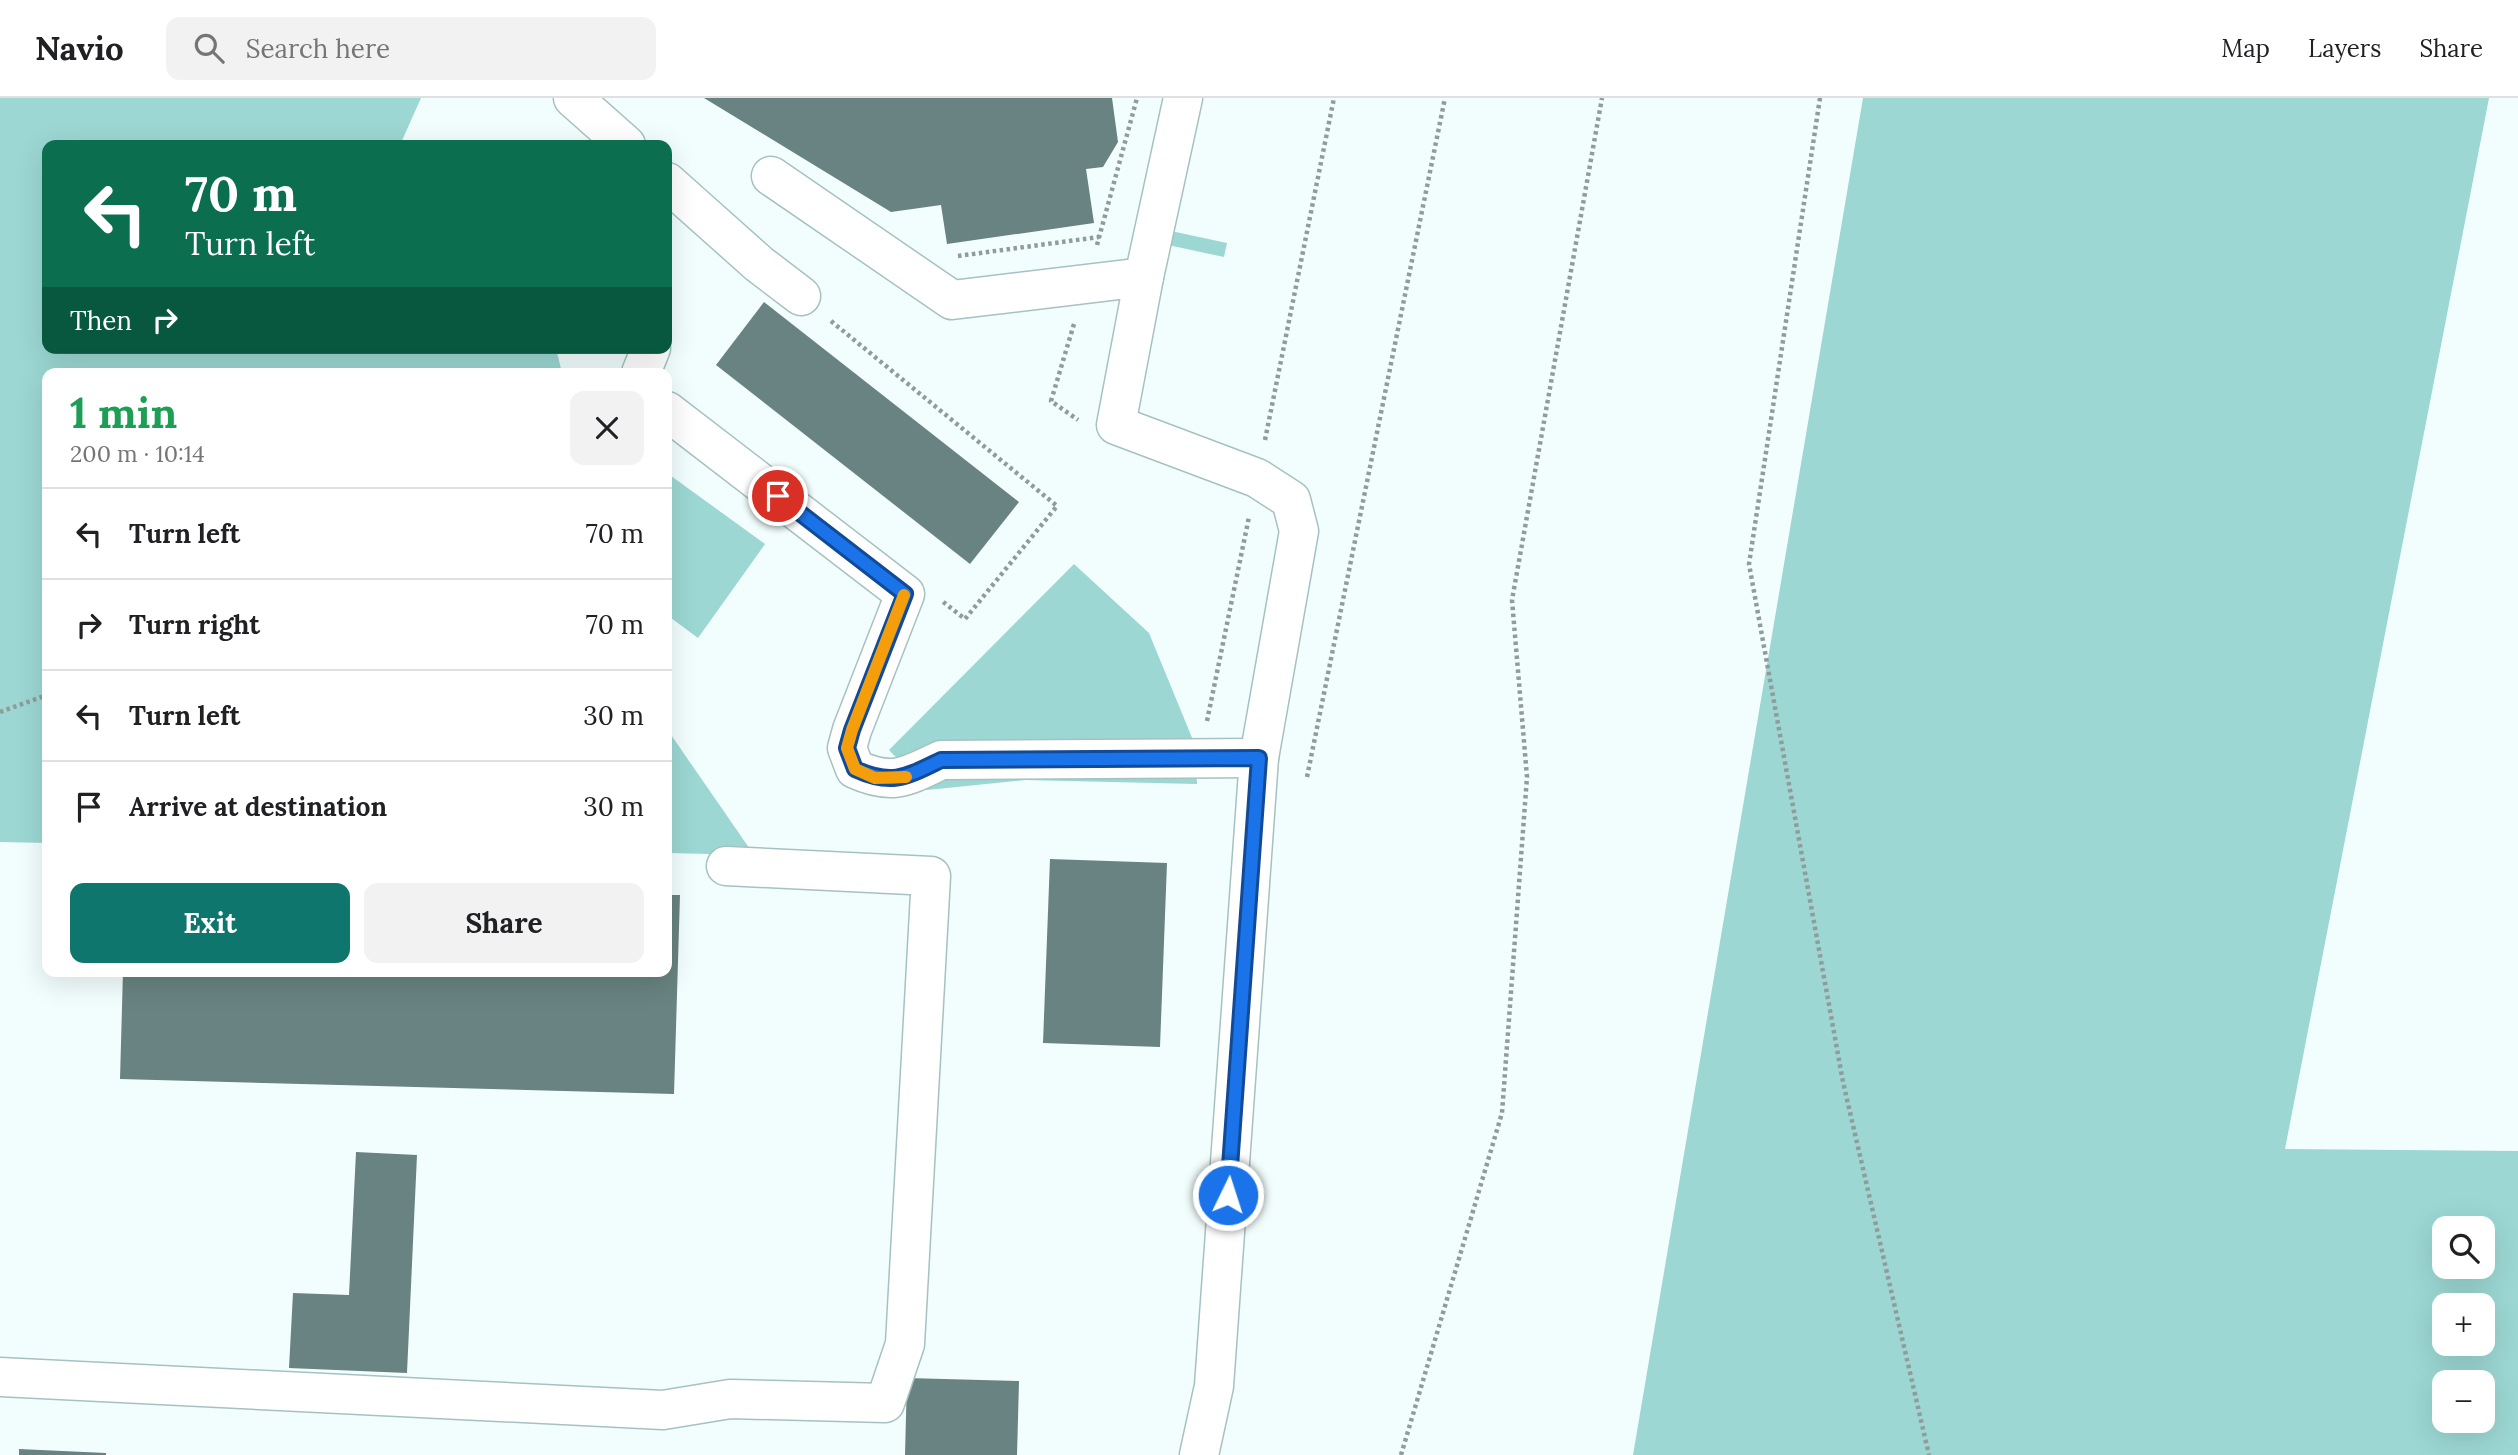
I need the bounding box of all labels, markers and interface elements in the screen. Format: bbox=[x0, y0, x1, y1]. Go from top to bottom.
search box bbox=[166, 17, 656, 80]
text: Navio bbox=[35, 27, 124, 69]
icon: search bbox=[190, 29, 228, 67]
text: Search here bbox=[246, 32, 390, 65]
text: Map bbox=[2221, 33, 2270, 64]
text: Layers bbox=[2308, 33, 2381, 64]
text: Share bbox=[2419, 33, 2483, 64]
text: 70 m bbox=[185, 162, 297, 224]
icon: left bbox=[70, 168, 161, 259]
text: Turn left bbox=[185, 223, 315, 264]
icon: right bbox=[146, 301, 184, 339]
text: Then bbox=[70, 304, 132, 337]
text: 1 min bbox=[70, 386, 177, 440]
button: close bbox=[570, 391, 644, 465]
text: 200 m · 10:14 bbox=[70, 439, 205, 468]
pin bbox=[748, 466, 808, 526]
icon: arrive bbox=[759, 477, 797, 515]
icon: left bbox=[70, 515, 108, 553]
text: Turn left bbox=[129, 517, 240, 550]
text: 70 m bbox=[586, 517, 644, 550]
icon: right bbox=[70, 606, 108, 644]
text: Turn right bbox=[129, 608, 260, 641]
text: 70 m bbox=[586, 608, 644, 641]
icon: left bbox=[70, 697, 108, 735]
text: Turn left bbox=[129, 699, 240, 732]
text: 30 m bbox=[583, 699, 644, 732]
icon: arrive bbox=[70, 788, 108, 826]
text: Arrive at destination bbox=[129, 790, 387, 823]
text: 30 m bbox=[583, 790, 644, 823]
button: Exit bbox=[70, 883, 350, 963]
button: Share bbox=[364, 883, 644, 963]
position arrow bbox=[1191, 1158, 1265, 1232]
map controls bbox=[2432, 1216, 2495, 1433]
button: search bbox=[2432, 1216, 2495, 1279]
button: + bbox=[2432, 1293, 2495, 1356]
button: − bbox=[2432, 1370, 2495, 1433]

